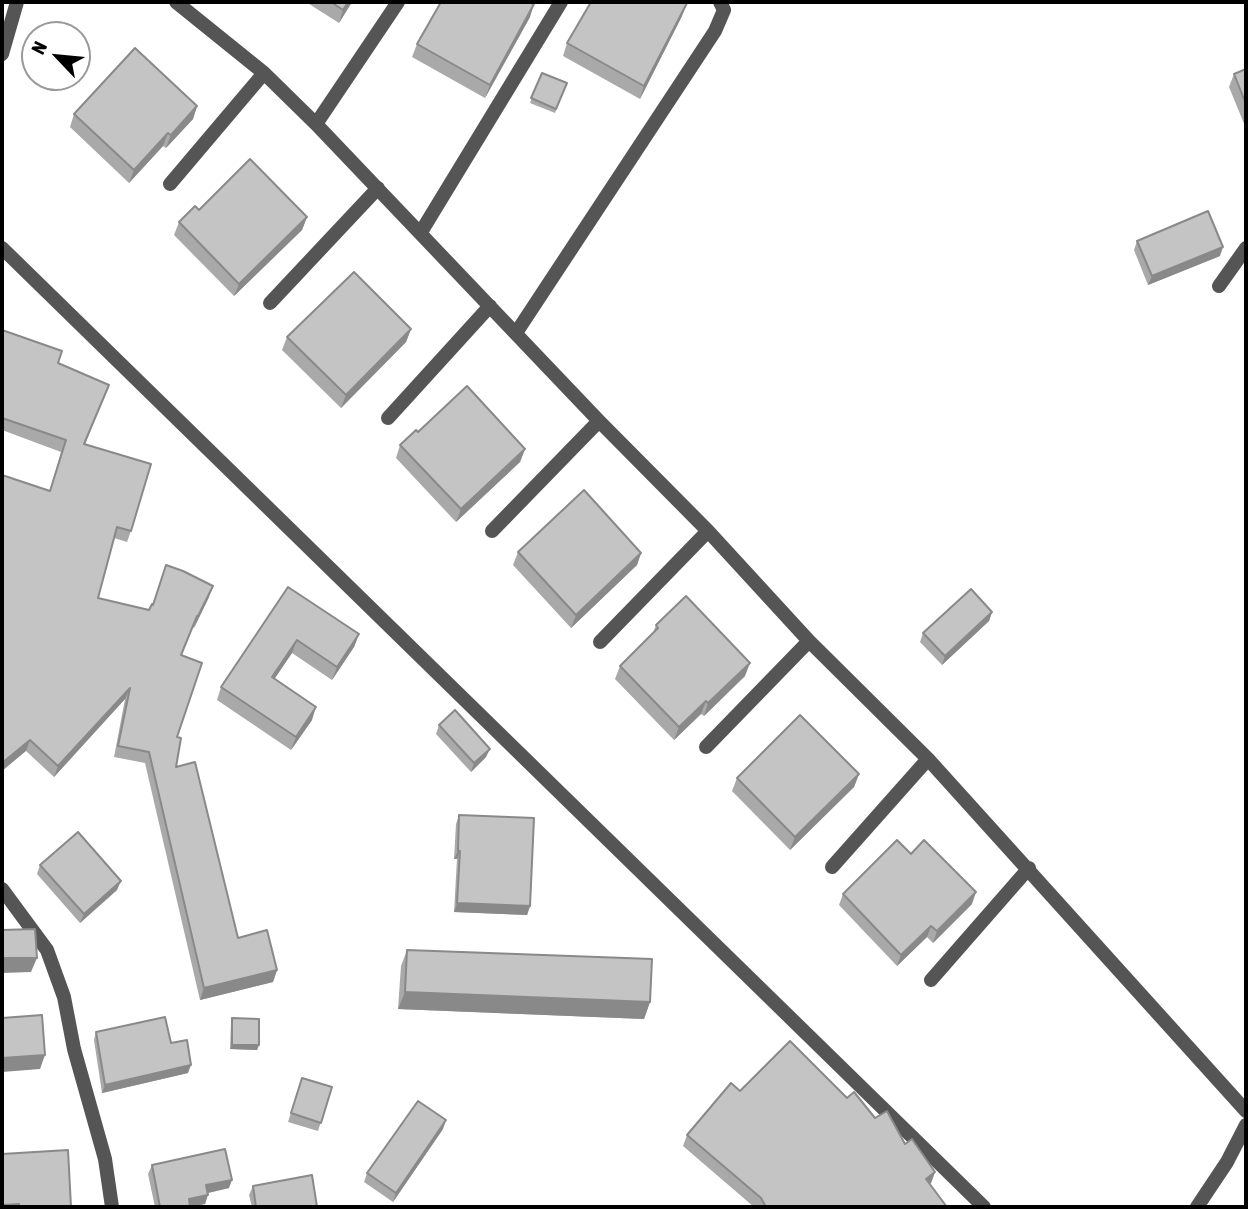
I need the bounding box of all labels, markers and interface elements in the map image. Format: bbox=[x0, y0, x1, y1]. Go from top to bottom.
north arrow bbox=[21, 21, 91, 91]
text: N bbox=[27, 38, 51, 58]

